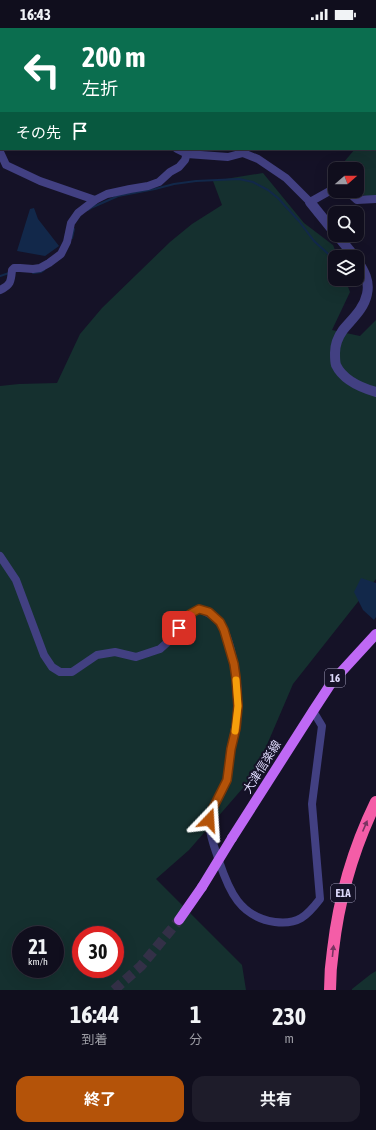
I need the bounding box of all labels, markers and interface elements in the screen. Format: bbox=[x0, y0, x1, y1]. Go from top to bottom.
text: 16:43 bbox=[20, 6, 51, 23]
text: 200 m bbox=[82, 41, 145, 73]
icon: left bbox=[16, 44, 68, 96]
text: 左折 bbox=[82, 78, 118, 99]
icon: arrive bbox=[69, 120, 91, 142]
text: その先 bbox=[16, 124, 61, 141]
north arrow bbox=[328, 162, 364, 198]
map controls bbox=[328, 162, 364, 286]
button: search bbox=[328, 206, 364, 242]
button: layers bbox=[328, 250, 364, 286]
pin bbox=[162, 611, 196, 645]
icon: arrive bbox=[168, 617, 190, 639]
road number: 16 bbox=[325, 669, 345, 687]
street label: 大津信楽線 bbox=[240, 738, 284, 796]
position arrow bbox=[188, 799, 230, 841]
one-way arrow bbox=[362, 820, 368, 831]
road number: E1A bbox=[331, 884, 355, 902]
speed limit sign: 30 bbox=[72, 926, 124, 978]
text: 21 bbox=[29, 935, 47, 958]
one-way arrow bbox=[330, 945, 336, 957]
text: km/h bbox=[28, 956, 48, 967]
text: 16:44 bbox=[70, 1001, 119, 1028]
text: 1 bbox=[190, 1001, 201, 1028]
text: 230 bbox=[272, 1003, 306, 1030]
text: m bbox=[284, 1031, 294, 1046]
text: 到着 bbox=[82, 1032, 108, 1047]
text: 分 bbox=[189, 1032, 202, 1047]
button: 終了 bbox=[16, 1076, 184, 1122]
button: 共有 bbox=[192, 1076, 360, 1122]

